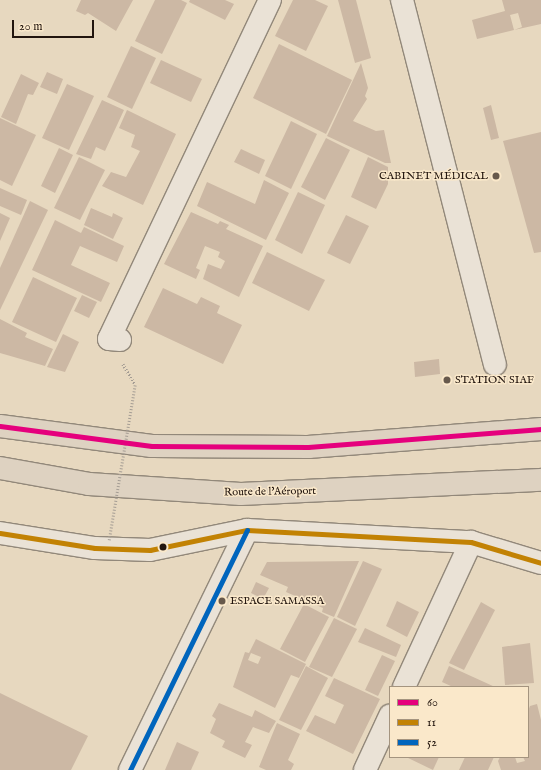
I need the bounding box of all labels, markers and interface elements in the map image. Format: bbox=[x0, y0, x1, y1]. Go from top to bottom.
scale bar bbox=[14, 12, 96, 38]
text: 20 m bbox=[19, 19, 42, 34]
place label: CABINET MÉDICAL bbox=[379, 169, 488, 183]
marker: CABINET MÉDICAL bbox=[491, 171, 501, 181]
place label: STATION SIAF bbox=[455, 373, 534, 387]
marker: STATION SIAF bbox=[442, 375, 452, 385]
street label: Route de l'Aéroport bbox=[224, 485, 316, 499]
unlabelled marker bbox=[158, 542, 168, 552]
place label: ESPACE SAMASSA bbox=[230, 594, 324, 608]
marker: ESPACE SAMASSA bbox=[217, 596, 227, 606]
legend bbox=[389, 686, 529, 758]
text: 60 bbox=[427, 695, 438, 710]
text: 11 bbox=[427, 715, 436, 730]
text: 52 bbox=[427, 735, 437, 750]

